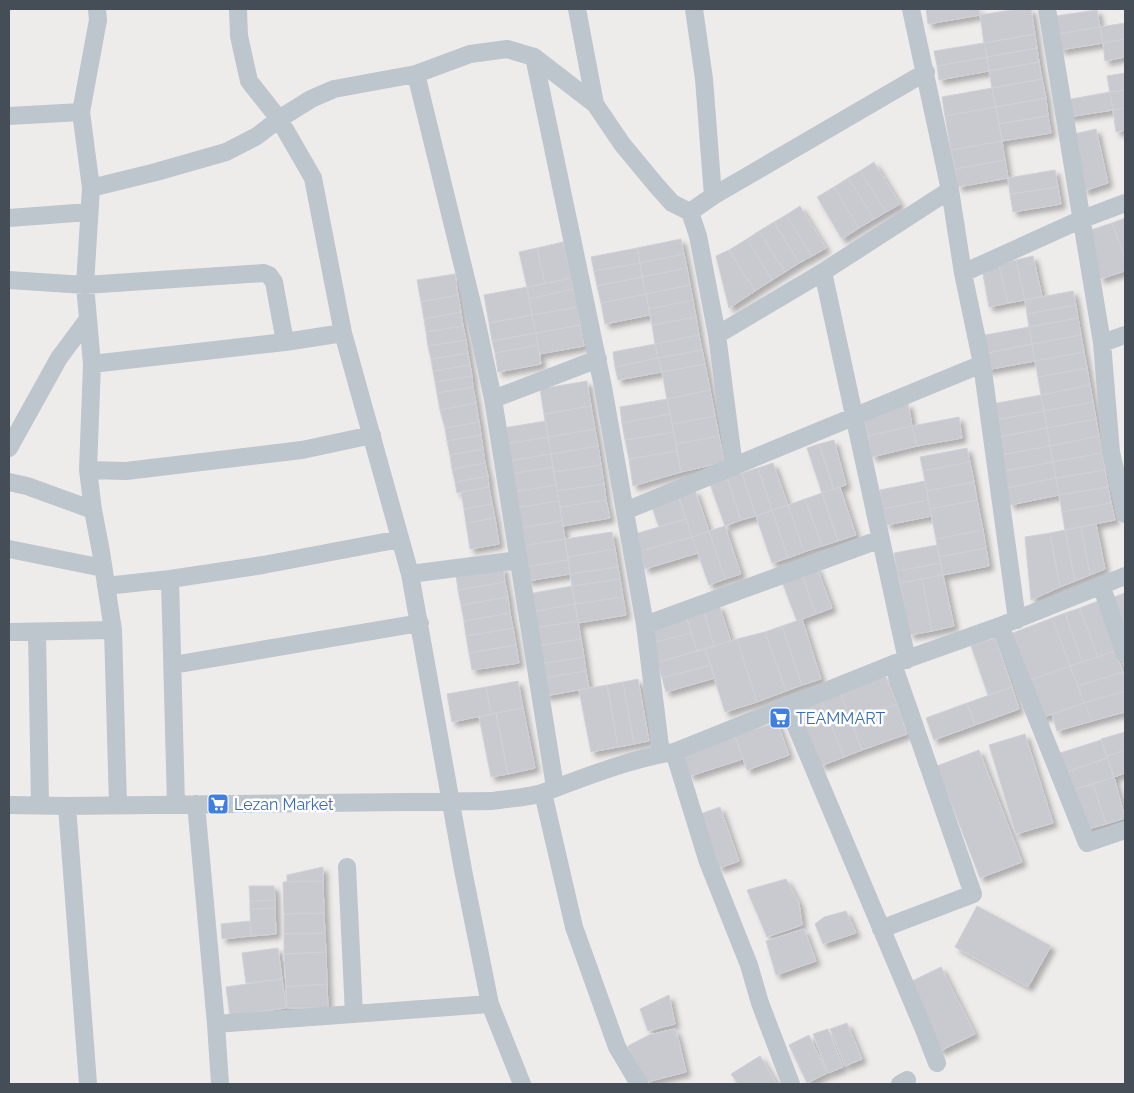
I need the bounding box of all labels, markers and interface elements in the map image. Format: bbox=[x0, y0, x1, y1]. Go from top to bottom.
supermarket icon: TEAMMART bbox=[768, 706, 792, 730]
place label: TEAMMART bbox=[796, 709, 886, 728]
supermarket icon: Lezan Market bbox=[206, 792, 230, 816]
place label: Lezan Market bbox=[234, 795, 334, 814]

